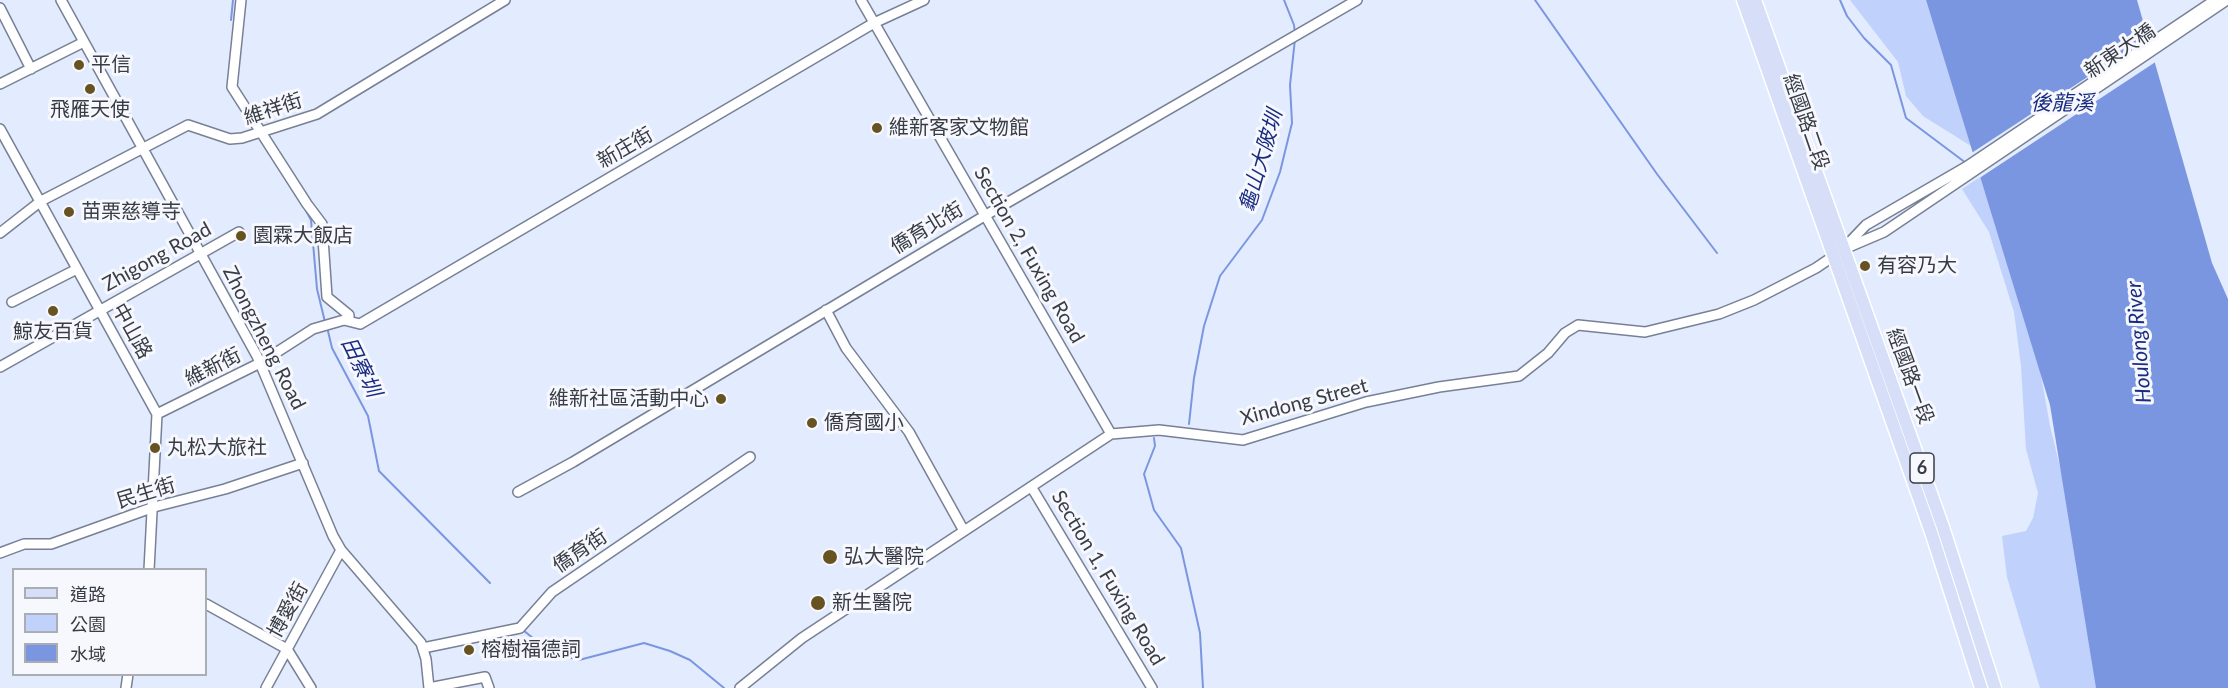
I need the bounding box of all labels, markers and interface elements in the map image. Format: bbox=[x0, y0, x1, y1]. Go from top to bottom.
street label: 新東大橋 bbox=[2080, 19, 2160, 83]
place label: 平信 bbox=[91, 53, 131, 77]
marker: 平信 bbox=[72, 58, 86, 72]
street label: 經國路二段 bbox=[1778, 71, 1834, 173]
marker: 飛雁天使 bbox=[83, 82, 97, 96]
street label: 維祥街 bbox=[241, 88, 305, 130]
water label: 後龍溪 bbox=[2031, 90, 2093, 116]
place label: 飛雁天使 bbox=[50, 98, 130, 122]
water label: 龜山大陂圳 bbox=[1234, 107, 1288, 215]
place label: 維新客家文物館 bbox=[889, 116, 1029, 140]
marker: 維新客家文物館 bbox=[870, 121, 884, 135]
street label: 新庄街 bbox=[593, 123, 657, 173]
street label: Section 2, Fuxing Road bbox=[969, 163, 1089, 347]
street label: 僑育北街 bbox=[887, 197, 967, 259]
place label: 苗栗慈導寺 bbox=[81, 200, 181, 224]
marker: 苗栗慈導寺 bbox=[62, 205, 76, 219]
street label: Zhigong Road bbox=[98, 217, 216, 297]
place label: 園霖大飯店 bbox=[253, 224, 353, 248]
marker: 園霖大飯店 bbox=[234, 229, 248, 243]
place label: 有容乃大 bbox=[1877, 254, 1957, 278]
marker: 有容乃大 bbox=[1858, 259, 1872, 273]
street label: Zhongzheng Road bbox=[217, 262, 311, 414]
water label: Houlong River bbox=[2121, 280, 2157, 404]
street label: 中山路 bbox=[107, 299, 157, 363]
marker: 鯨友百貨 bbox=[46, 304, 60, 318]
place label: 鯨友百貨 bbox=[13, 320, 93, 344]
street label: 經國路一段 bbox=[1882, 325, 1938, 427]
water label: 田寮圳 bbox=[336, 333, 386, 401]
street label: 維新街 bbox=[181, 343, 245, 391]
street label: Xindong Street bbox=[1238, 373, 1370, 431]
place label: 維新社區活動中心 bbox=[549, 387, 709, 411]
marker: 維新社區活動中心 bbox=[714, 392, 728, 406]
place label: 僑育國小 bbox=[824, 411, 904, 435]
marker: 僑育國小 bbox=[805, 416, 819, 430]
place label: 丸松大旅社 bbox=[167, 436, 267, 460]
marker: 丸松大旅社 bbox=[148, 441, 162, 455]
road number: 6 bbox=[1910, 453, 1934, 483]
street label: 民生街 bbox=[114, 473, 178, 513]
street label: Section 1, Fuxing Road bbox=[1046, 486, 1170, 670]
street label: 僑育街 bbox=[548, 524, 612, 578]
place label: 弘大醫院 bbox=[844, 545, 924, 569]
marker: 弘大醫院 bbox=[821, 548, 839, 566]
legend bbox=[12, 568, 207, 676]
street label: 博愛街 bbox=[263, 578, 313, 642]
text: 道路 bbox=[70, 583, 106, 605]
place label: 新生醫院 bbox=[832, 591, 912, 615]
marker: 新生醫院 bbox=[809, 594, 827, 612]
text: 公園 bbox=[70, 613, 106, 635]
place label: 榕樹福德詞 bbox=[481, 638, 581, 662]
text: 水域 bbox=[70, 643, 106, 665]
marker: 榕樹福德詞 bbox=[462, 643, 476, 657]

